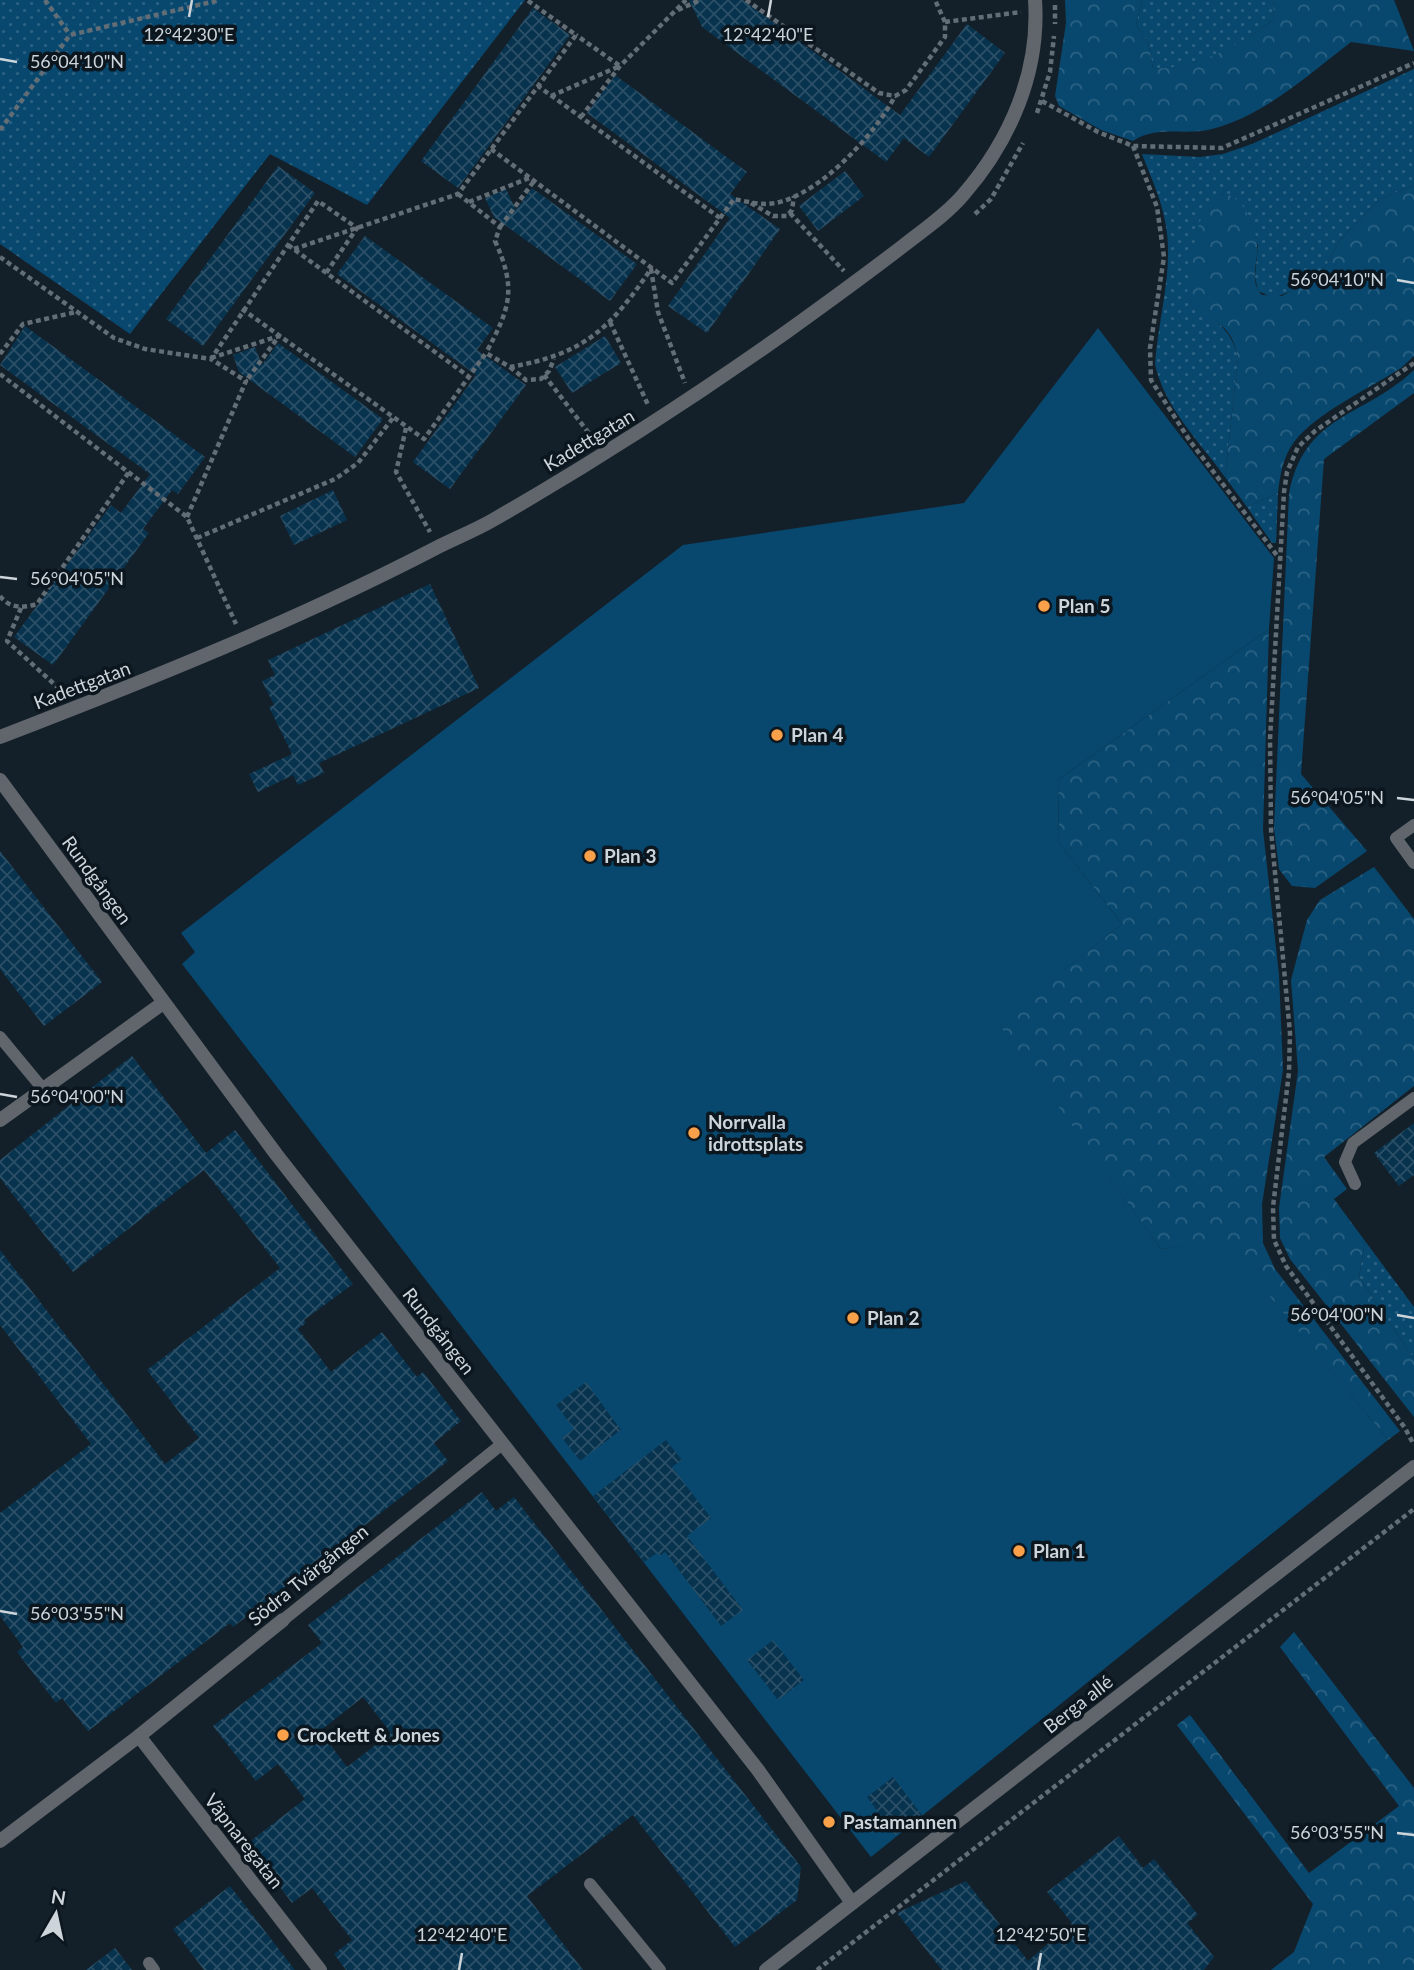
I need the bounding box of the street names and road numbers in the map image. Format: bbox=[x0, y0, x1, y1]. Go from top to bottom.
street label: Kadettgatan bbox=[539, 404, 638, 476]
street label: Kadettgatan bbox=[30, 656, 133, 713]
street label: Rundgången bbox=[58, 831, 137, 928]
street label: Rundgången bbox=[398, 1283, 480, 1379]
street label: Södra Tvärgången bbox=[243, 1519, 372, 1630]
street label: Berga allé bbox=[1038, 1669, 1117, 1738]
street label: Väpnaregatan bbox=[200, 1789, 289, 1893]

